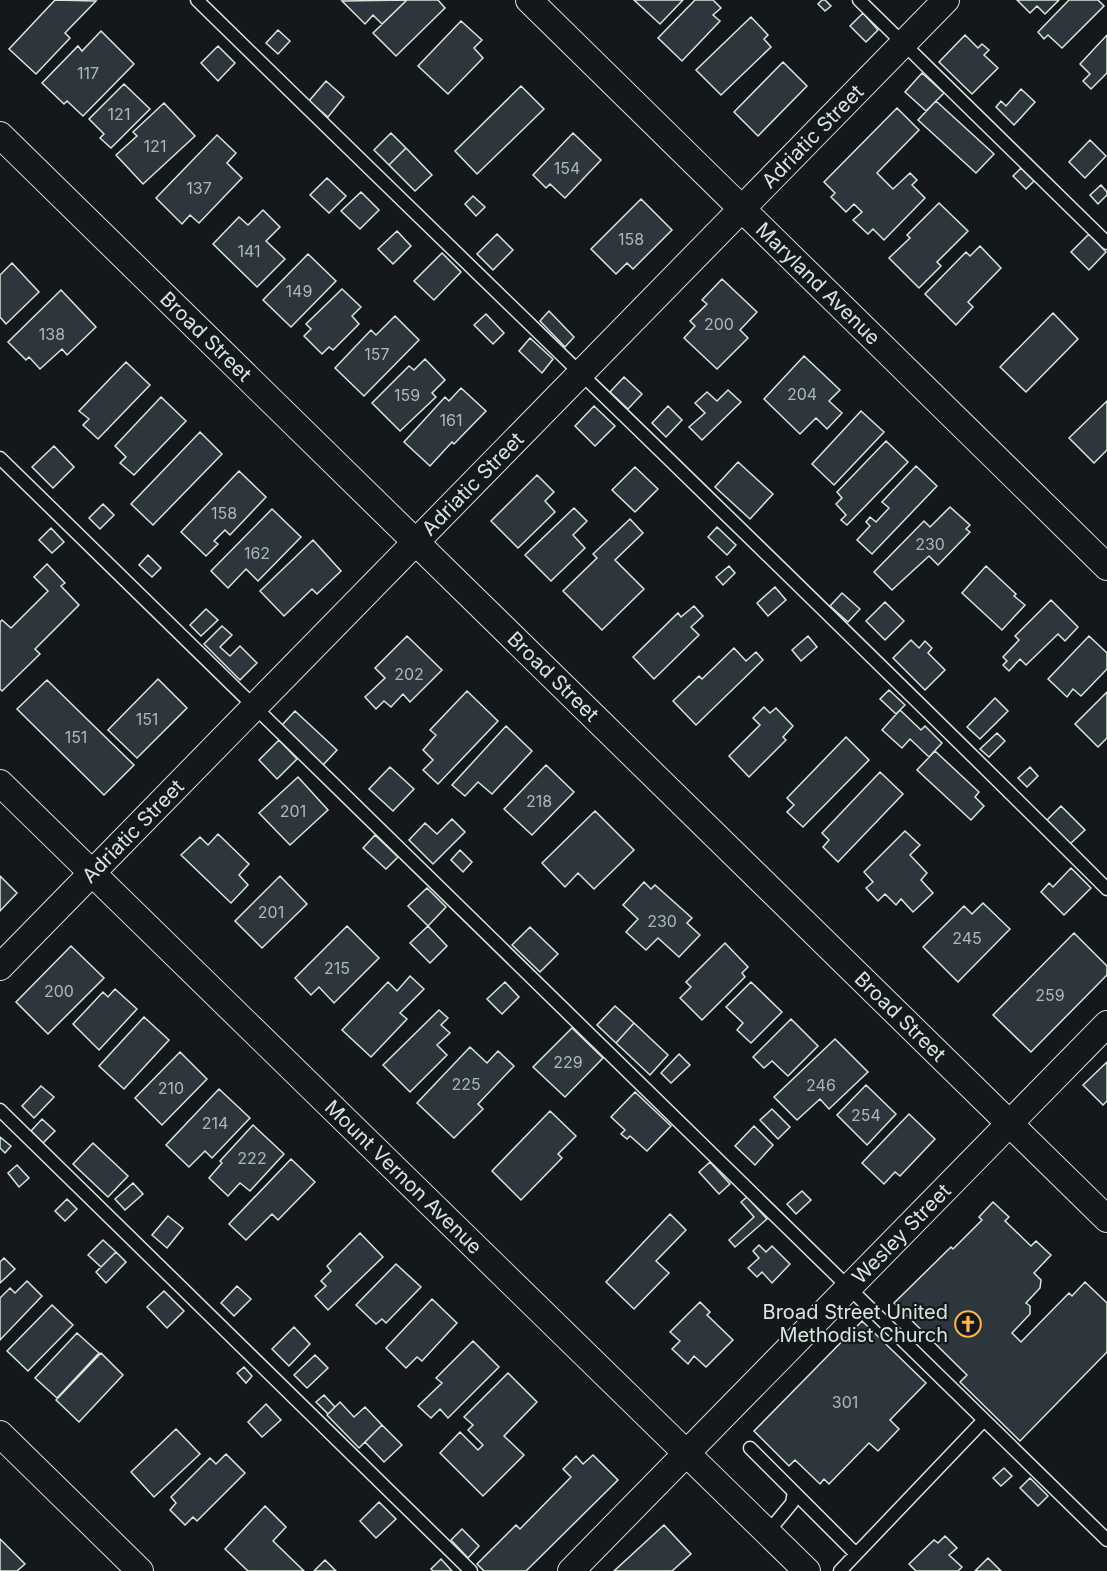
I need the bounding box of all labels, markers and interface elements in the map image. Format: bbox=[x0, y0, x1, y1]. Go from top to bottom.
house number: 117 bbox=[77, 63, 99, 83]
street label: Adriatic Street bbox=[757, 79, 869, 193]
house number: 121 bbox=[108, 104, 130, 124]
house number: 121 bbox=[144, 136, 166, 156]
house number: 154 bbox=[554, 158, 580, 178]
house number: 137 bbox=[186, 178, 212, 198]
street label: Maryland Avenue bbox=[751, 217, 885, 350]
house number: 158 bbox=[618, 229, 644, 249]
house number: 141 bbox=[237, 241, 261, 261]
house number: 149 bbox=[286, 281, 312, 301]
street label: Broad Street bbox=[155, 287, 257, 387]
house number: 200 bbox=[704, 314, 734, 334]
house number: 138 bbox=[39, 324, 65, 344]
house number: 157 bbox=[364, 344, 390, 364]
house number: 204 bbox=[787, 384, 817, 404]
house number: 159 bbox=[394, 385, 420, 405]
house number: 161 bbox=[440, 410, 462, 430]
street label: Adriatic Street bbox=[417, 427, 529, 540]
house number: 158 bbox=[211, 503, 237, 523]
house number: 230 bbox=[915, 534, 945, 554]
house number: 162 bbox=[244, 543, 270, 563]
street label: Broad Street bbox=[502, 627, 604, 727]
house number: 202 bbox=[394, 664, 424, 684]
house number: 151 bbox=[136, 709, 158, 729]
house number: 151 bbox=[65, 727, 87, 747]
street label: Adriatic Street bbox=[77, 774, 189, 888]
house number: 218 bbox=[526, 791, 552, 811]
house number: 201 bbox=[280, 801, 306, 821]
house number: 201 bbox=[258, 902, 284, 922]
house number: 230 bbox=[647, 911, 677, 931]
house number: 245 bbox=[952, 928, 982, 948]
house number: 215 bbox=[324, 958, 350, 978]
street label: Broad Street bbox=[850, 967, 951, 1067]
house number: 200 bbox=[44, 981, 74, 1001]
house number: 259 bbox=[1035, 985, 1065, 1005]
house number: 229 bbox=[553, 1052, 583, 1072]
house number: 225 bbox=[451, 1074, 481, 1094]
house number: 246 bbox=[806, 1075, 836, 1095]
house number: 210 bbox=[158, 1078, 184, 1098]
street label: Mount Vernon Avenue bbox=[320, 1095, 487, 1259]
house number: 254 bbox=[851, 1105, 881, 1125]
house number: 214 bbox=[202, 1113, 228, 1133]
house number: 222 bbox=[237, 1148, 267, 1168]
street label: Wesley Street bbox=[847, 1179, 956, 1289]
place label: Broad Street United Methodist Church bbox=[763, 1300, 948, 1347]
church icon: Broad Street United Methodist Church bbox=[953, 1309, 983, 1339]
house number: 301 bbox=[832, 1392, 858, 1412]

